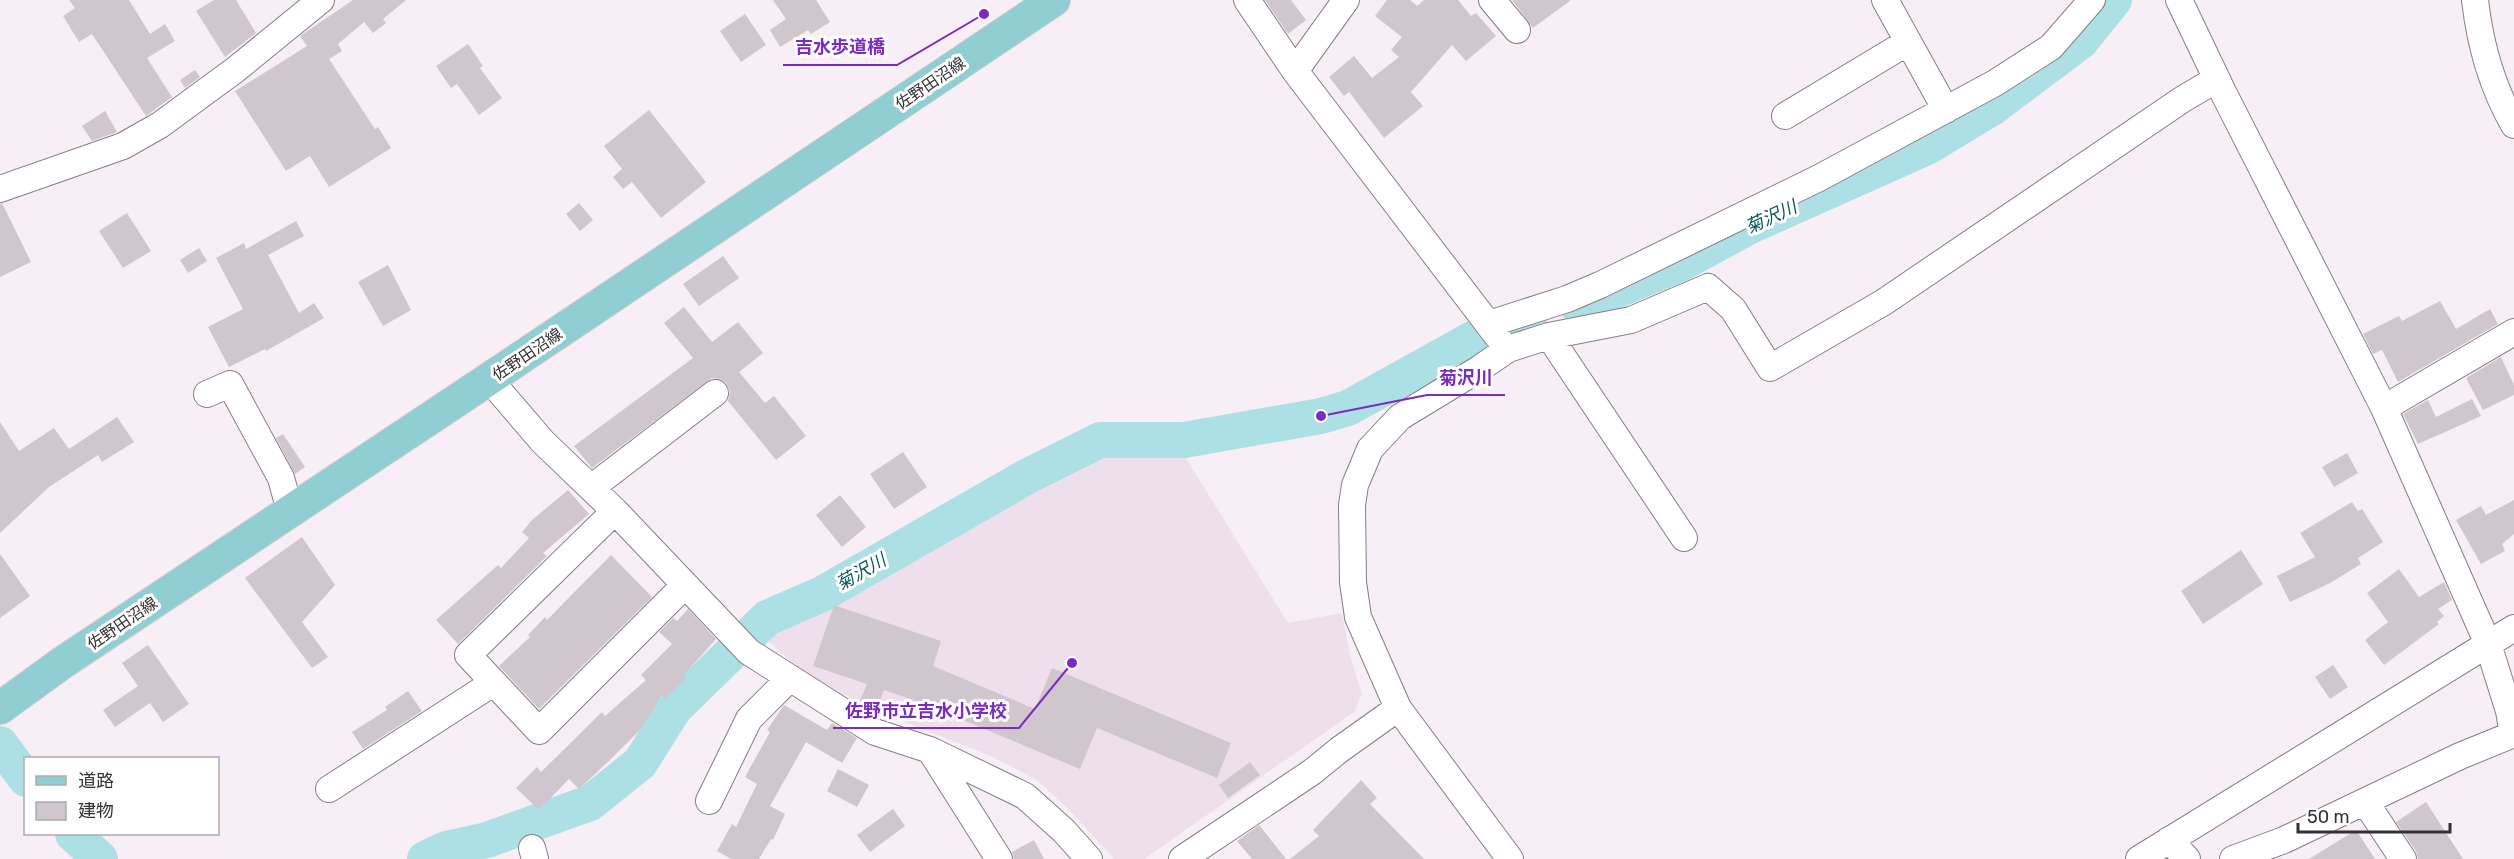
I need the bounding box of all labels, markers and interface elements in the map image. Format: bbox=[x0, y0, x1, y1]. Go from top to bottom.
callout: 吉水歩道橋 bbox=[783, 29, 897, 65]
text: 吉水歩道橋 bbox=[795, 36, 885, 58]
street label: 佐野田沼線 bbox=[892, 53, 969, 114]
water label: 菊沢川 bbox=[1742, 195, 1802, 238]
street label: 佐野田沼線 bbox=[489, 324, 566, 385]
callout: 菊沢川 bbox=[1427, 359, 1505, 395]
text: 菊沢川 bbox=[1439, 367, 1493, 389]
water label: 菊沢川 bbox=[832, 548, 892, 595]
street label: 佐野田沼線 bbox=[84, 593, 161, 654]
callout: 佐野市立吉水小学校 bbox=[833, 692, 1019, 728]
text: 佐野市立吉水小学校 bbox=[845, 700, 1007, 722]
legend bbox=[24, 757, 219, 835]
text: 道路 bbox=[78, 770, 114, 792]
scale bar bbox=[2298, 796, 2450, 834]
text: 建物 bbox=[78, 800, 114, 822]
text: 50 m bbox=[2307, 806, 2350, 828]

